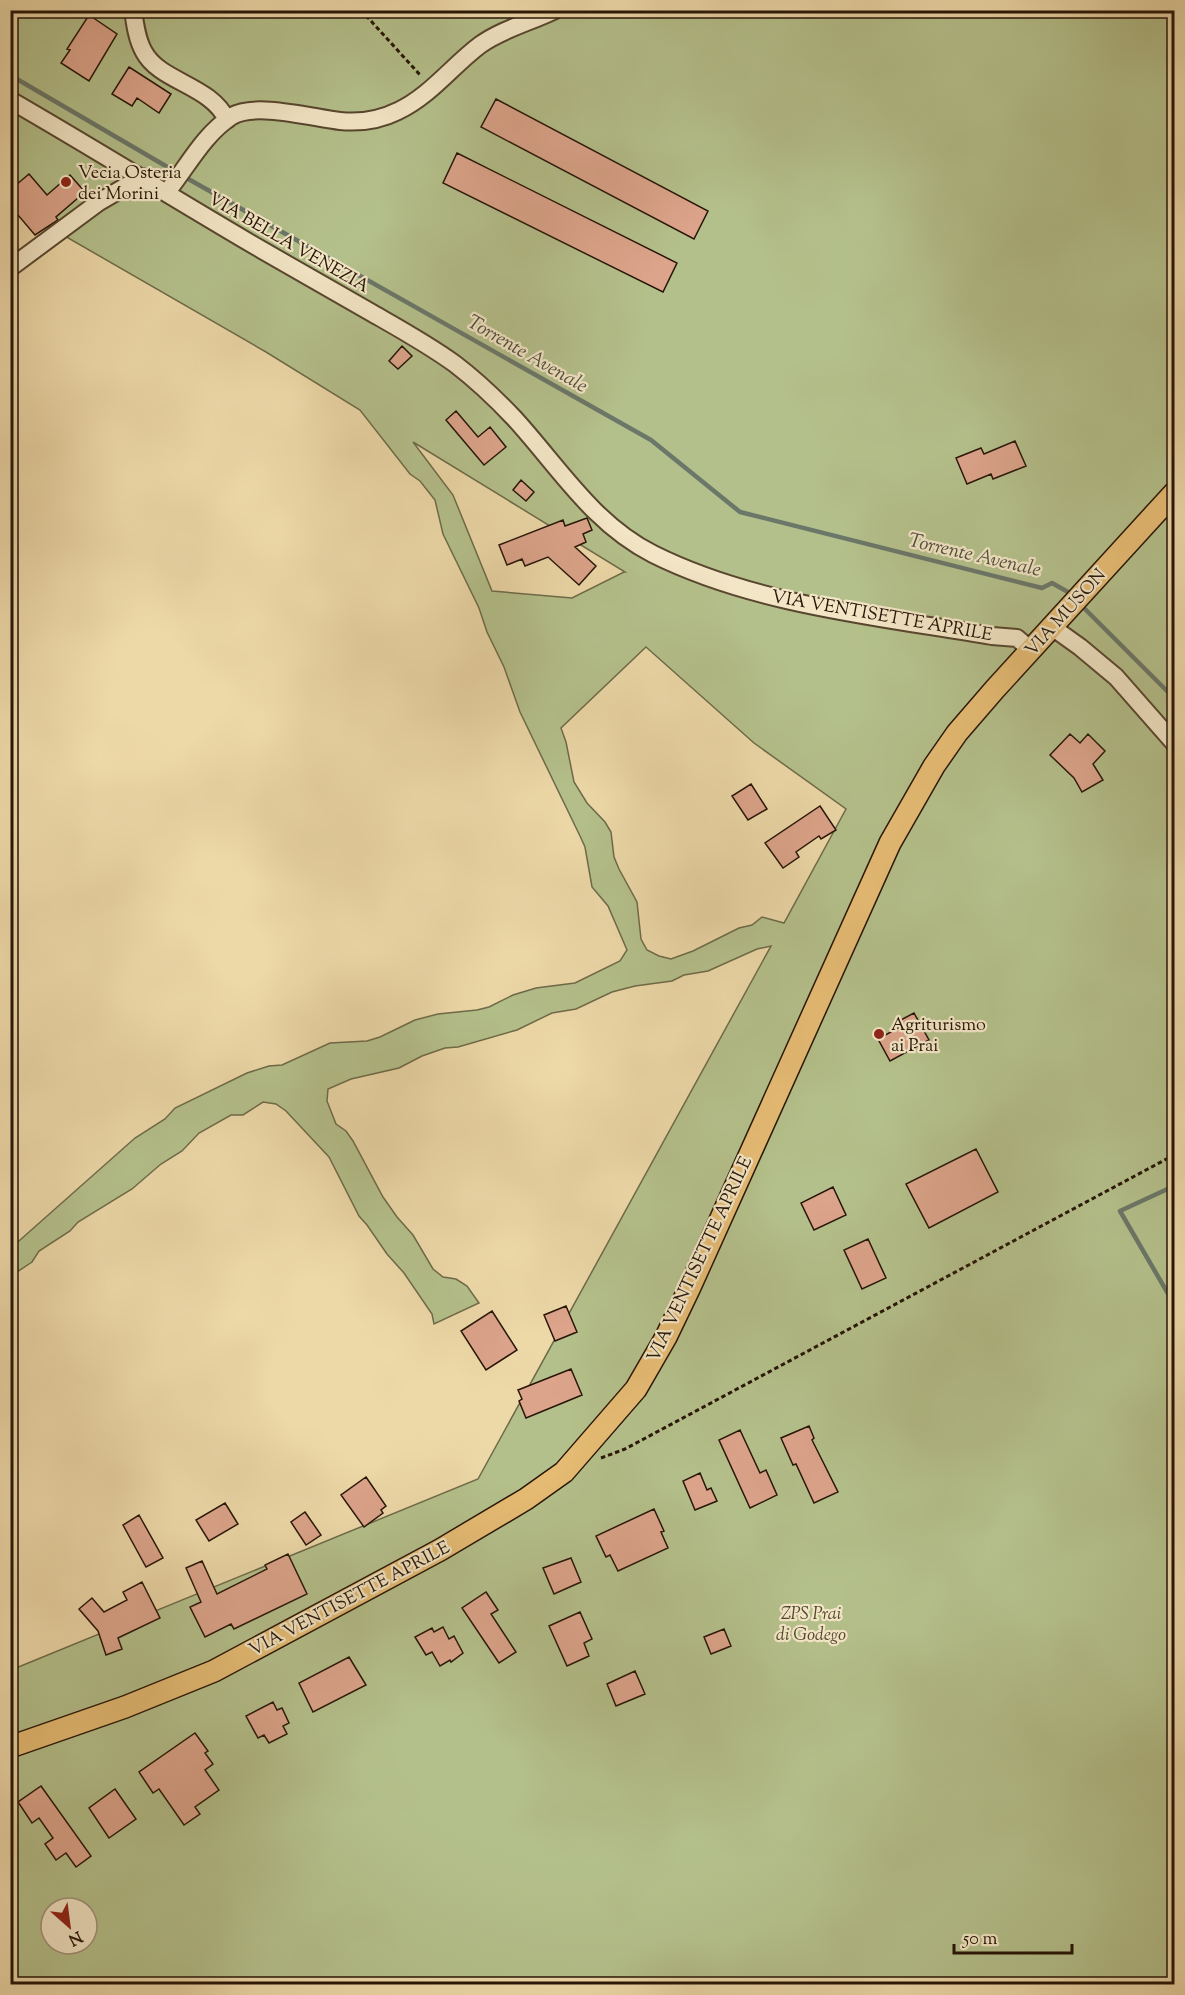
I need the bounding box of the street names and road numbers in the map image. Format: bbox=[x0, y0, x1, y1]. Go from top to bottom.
street label: VIA BELLA VENEZIA bbox=[202, 187, 374, 301]
street label: VIA MUSON bbox=[1020, 564, 1113, 663]
street label: VIA VENTISETTE APRILE bbox=[769, 585, 994, 649]
street label: VIA VENTISETTE APRILE bbox=[642, 1153, 760, 1367]
street label: VIA VENTISETTE APRILE bbox=[245, 1536, 455, 1664]

